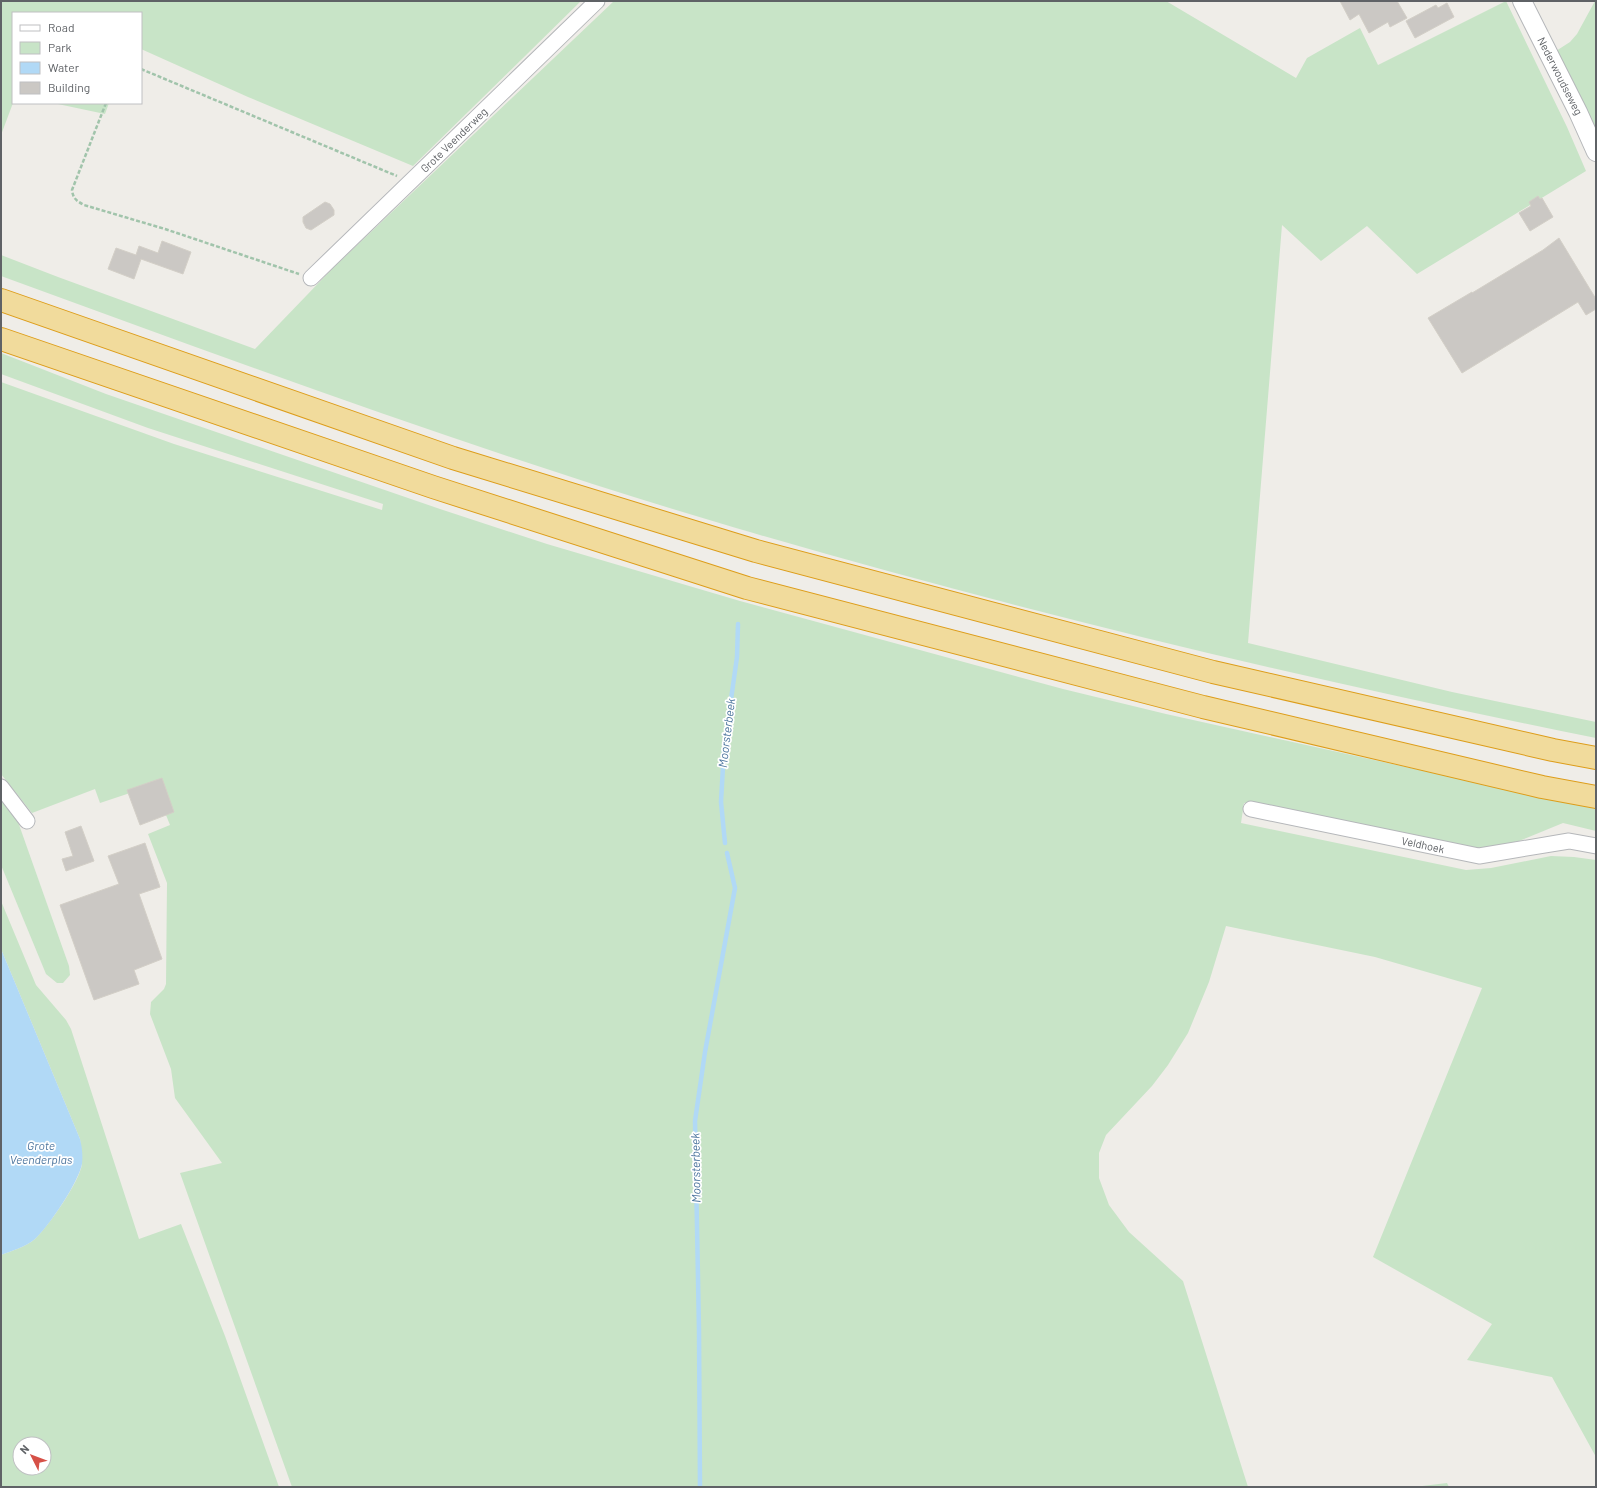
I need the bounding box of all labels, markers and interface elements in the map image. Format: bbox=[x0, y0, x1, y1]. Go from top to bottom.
legend bbox=[12, 12, 142, 104]
text: Road bbox=[48, 20, 75, 34]
street label: Nederwoudseweg bbox=[1535, 35, 1586, 117]
text: Park bbox=[48, 40, 72, 54]
text: Water bbox=[48, 60, 80, 74]
text: Building bbox=[48, 80, 90, 94]
street label: Grote Veenderweg bbox=[418, 104, 490, 175]
water label: Moorsterbeek bbox=[715, 697, 737, 768]
street label: Veldhoek bbox=[1400, 834, 1446, 855]
water label: Moorsterbeek bbox=[687, 1133, 703, 1203]
water label: Grote Veenderplas bbox=[10, 1138, 73, 1166]
north arrow bbox=[12, 1436, 52, 1476]
text: N bbox=[17, 1442, 31, 1456]

